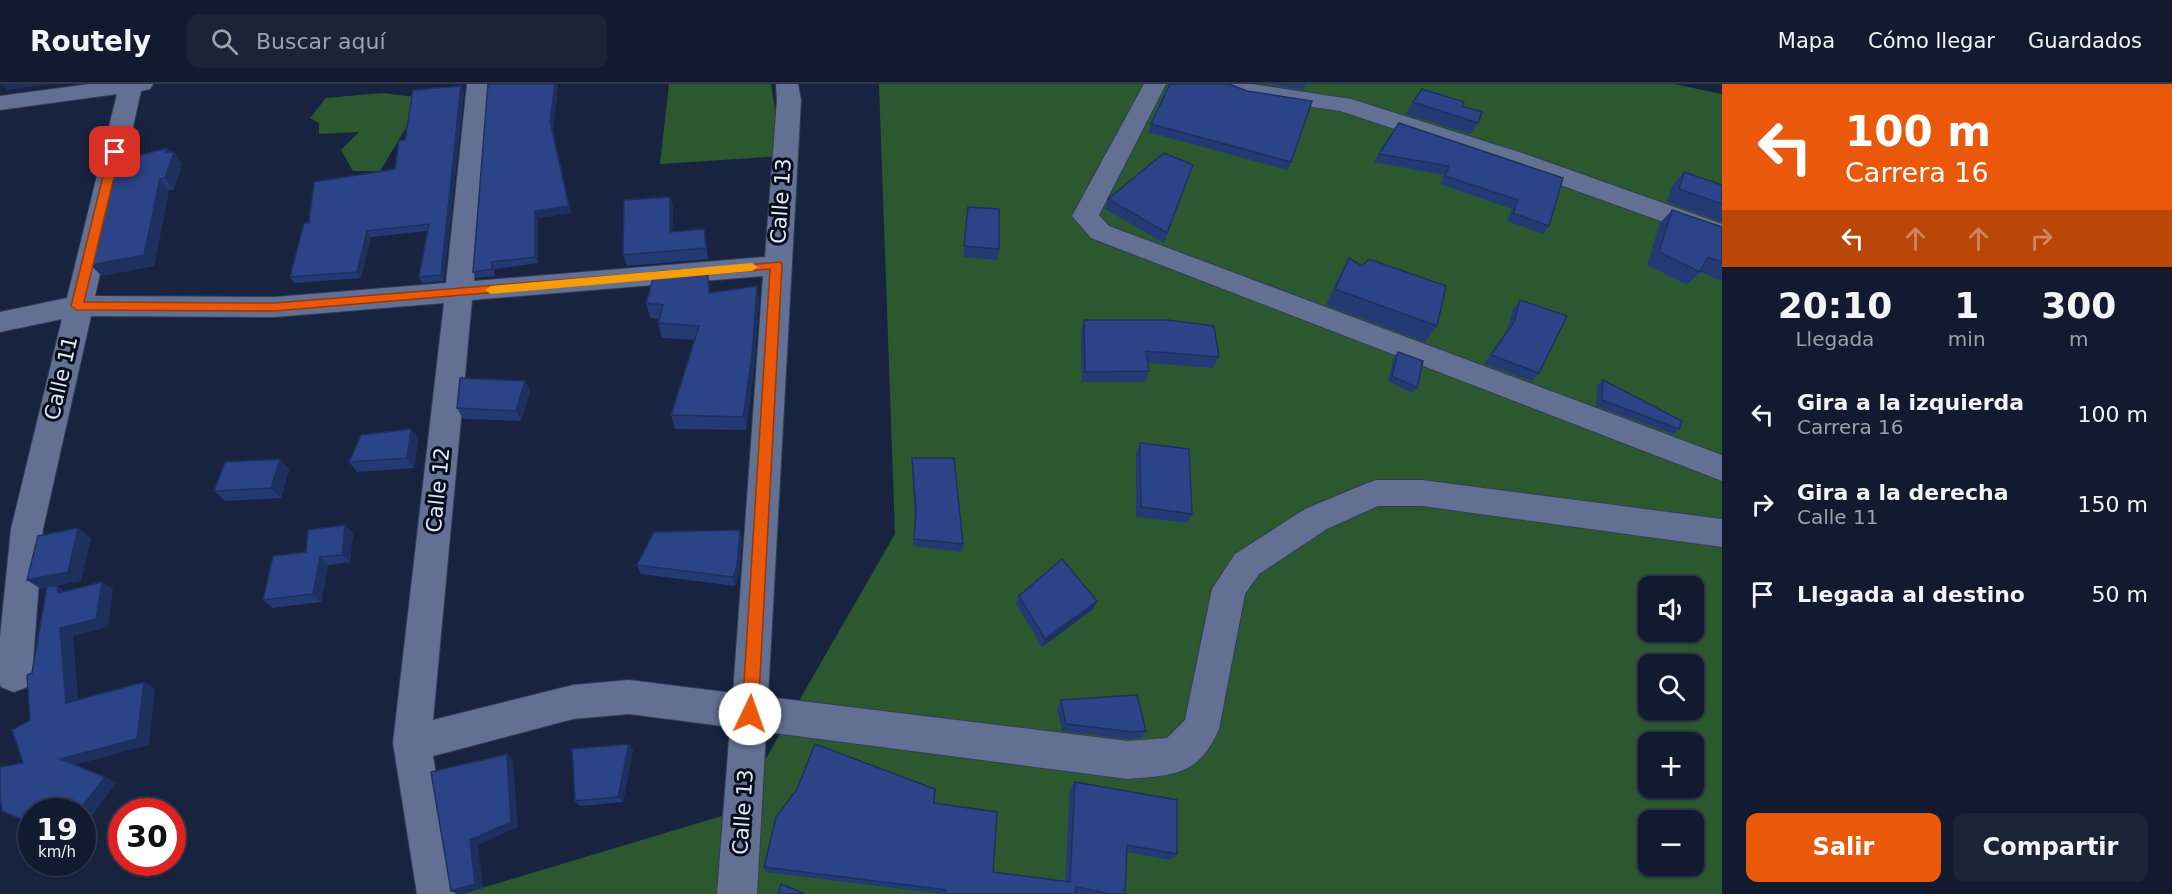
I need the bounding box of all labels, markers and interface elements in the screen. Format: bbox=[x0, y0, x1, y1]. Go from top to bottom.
search box bbox=[187, 14, 607, 68]
text: Routely bbox=[30, 25, 151, 58]
icon: search bbox=[208, 25, 241, 58]
text: Buscar aquí bbox=[256, 29, 386, 54]
text: Mapa bbox=[1778, 29, 1835, 53]
text: Cómo llegar bbox=[1868, 29, 1995, 53]
text: Guardados bbox=[2028, 29, 2142, 53]
text: 100 m bbox=[1845, 107, 1991, 156]
icon: left bbox=[1746, 108, 1824, 186]
pin bbox=[89, 126, 140, 177]
icon: arrive bbox=[98, 135, 131, 168]
text: Carrera 16 bbox=[1845, 157, 1989, 188]
street label: Calle 13 bbox=[766, 158, 796, 244]
icon: left bbox=[1836, 222, 1869, 255]
icon: ahead bbox=[1899, 222, 1932, 255]
icon: ahead bbox=[1962, 222, 1995, 255]
icon: right bbox=[2025, 222, 2058, 255]
text: 20:10 bbox=[1778, 285, 1892, 326]
text: 1 bbox=[1954, 285, 1979, 326]
text: 300 bbox=[2041, 285, 2116, 326]
text: Llegada bbox=[1795, 327, 1874, 351]
text: min bbox=[1948, 327, 1986, 351]
text: m bbox=[2069, 327, 2089, 351]
street label: Calle 11 bbox=[40, 334, 82, 422]
text: Gira a la izquierda bbox=[1797, 390, 2024, 415]
icon: left bbox=[1746, 398, 1779, 431]
text: 100 m bbox=[2078, 402, 2148, 427]
text: Carrera 16 bbox=[1797, 415, 1903, 439]
street label: Calle 12 bbox=[422, 446, 454, 534]
text: Gira a la derecha bbox=[1797, 480, 2009, 505]
icon: right bbox=[1746, 488, 1779, 521]
text: 150 m bbox=[2078, 492, 2148, 517]
text: Calle 11 bbox=[1797, 505, 1878, 529]
map controls bbox=[1638, 576, 1704, 876]
button: sound bbox=[1638, 576, 1704, 642]
icon: arrive bbox=[1746, 578, 1779, 611]
text: Llegada al destino bbox=[1797, 582, 2025, 607]
text: 50 m bbox=[2092, 582, 2148, 607]
button: search bbox=[1638, 654, 1704, 720]
position arrow bbox=[718, 682, 782, 746]
button: + bbox=[1638, 732, 1704, 798]
street label: Calle 13 bbox=[728, 769, 758, 855]
speed limit sign: 30 bbox=[108, 798, 186, 876]
button: − bbox=[1638, 810, 1704, 876]
text: 19 bbox=[36, 812, 78, 847]
button: Salir bbox=[1746, 813, 1941, 882]
button: Compartir bbox=[1953, 813, 2148, 882]
text: km/h bbox=[38, 843, 76, 861]

